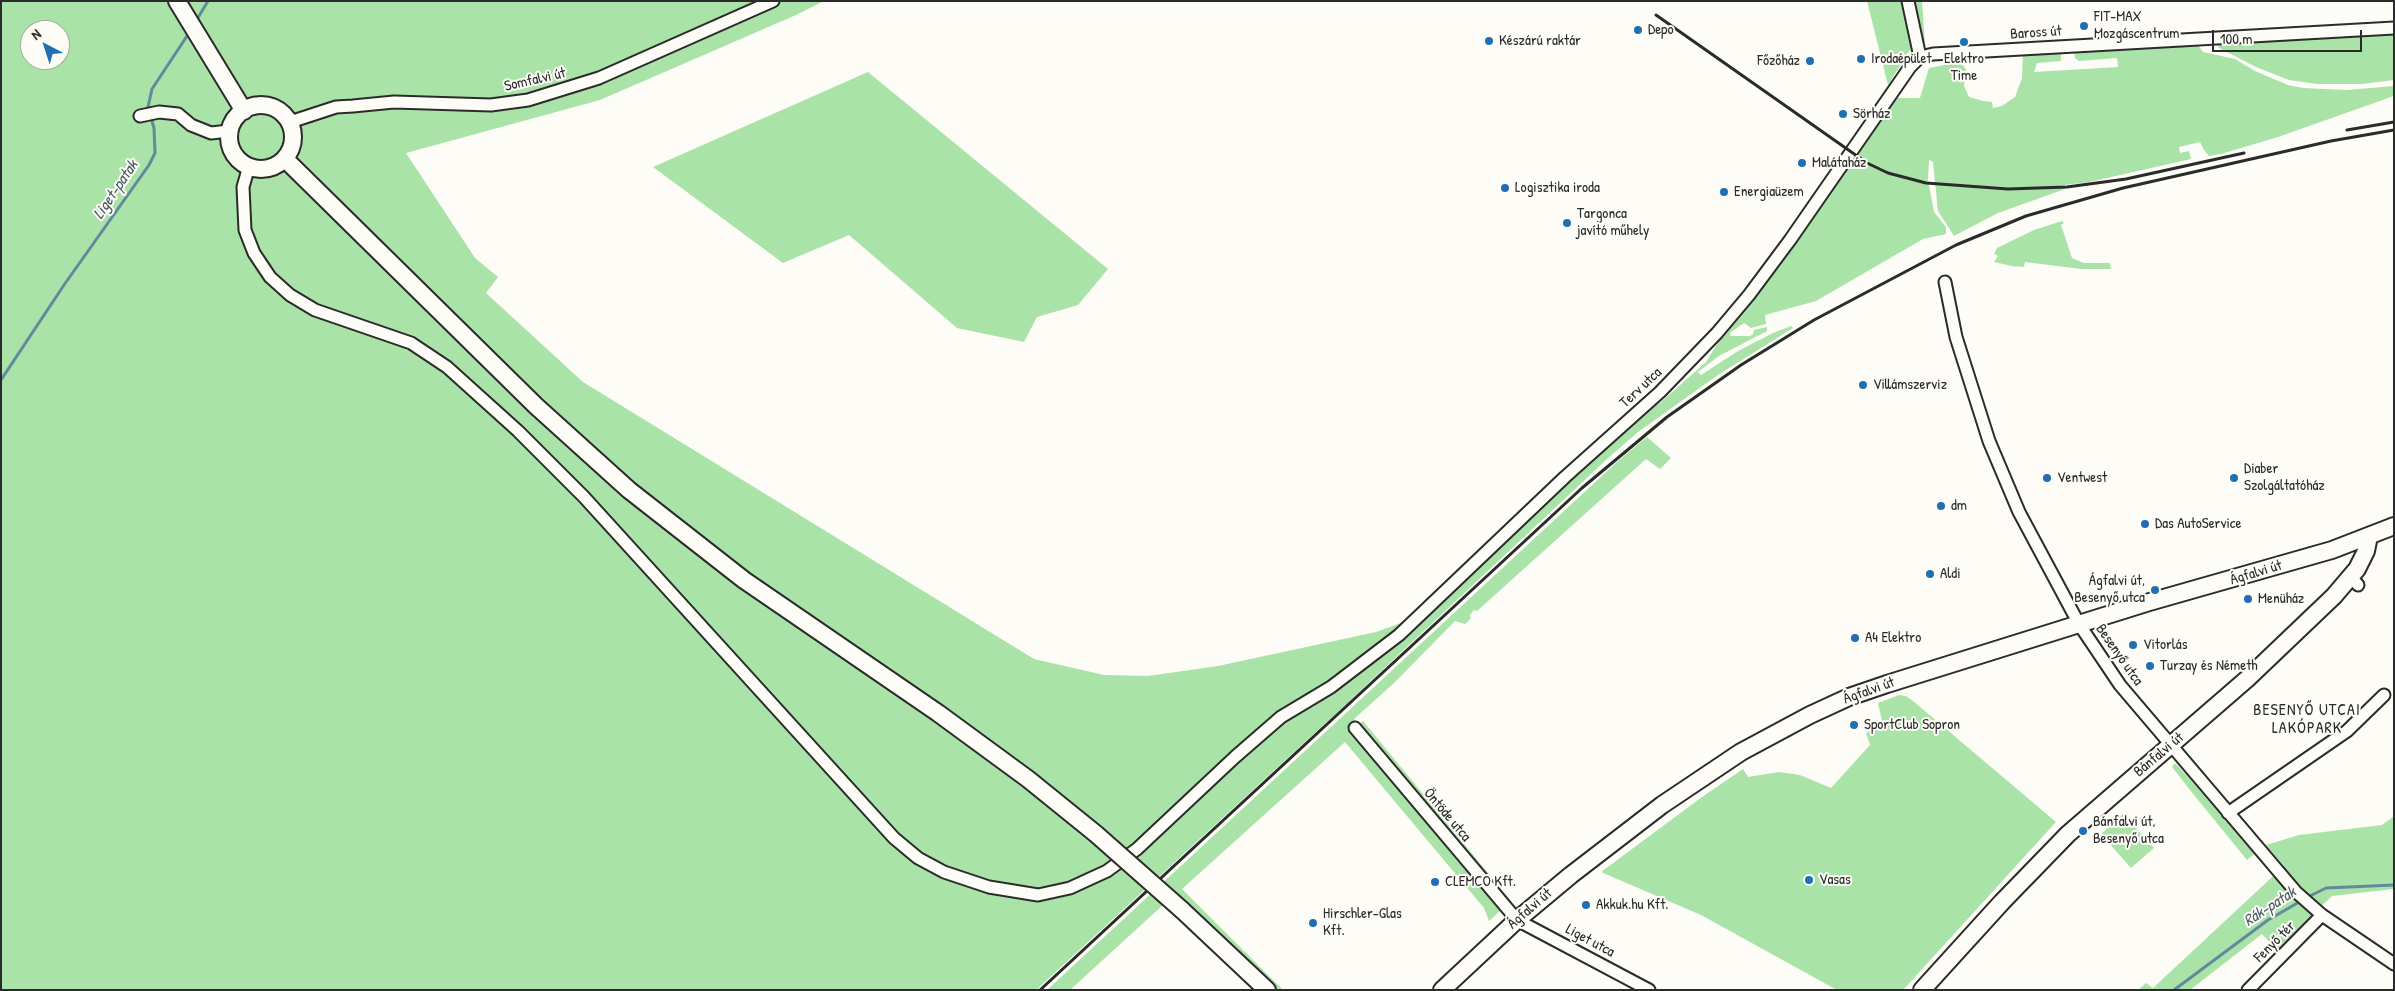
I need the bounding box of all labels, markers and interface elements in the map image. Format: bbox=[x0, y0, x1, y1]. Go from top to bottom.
place label: FIT-MAX Mozgáscentrum bbox=[2094, 8, 2179, 43]
north arrow bbox=[20, 20, 70, 70]
marker: FIT-MAX Mozgáscentrum bbox=[2078, 20, 2090, 32]
scale bar bbox=[2215, 20, 2365, 52]
place label: Depo bbox=[1648, 21, 1674, 39]
street label: Baross út bbox=[2010, 22, 2062, 44]
text: N bbox=[27, 24, 45, 44]
marker: Depo bbox=[1632, 24, 1644, 36]
text: 100 m bbox=[2220, 28, 2253, 49]
place label: Készárú raktár bbox=[1499, 32, 1581, 50]
marker: Készárú raktár bbox=[1483, 35, 1495, 47]
marker: Elektro Time bbox=[1958, 36, 1970, 48]
place label: Irodaépület bbox=[1871, 50, 1932, 68]
place label: Elektro Time bbox=[1944, 50, 1984, 85]
place label: Főzőház bbox=[1757, 52, 1800, 70]
marker: Irodaépület bbox=[1855, 53, 1867, 65]
marker: Főzőház bbox=[1804, 55, 1816, 67]
street label: Somfalvi út bbox=[503, 64, 567, 96]
place label: Sörház bbox=[1853, 105, 1890, 123]
marker: Sörház bbox=[1837, 108, 1849, 120]
place label: Malátaház bbox=[1812, 154, 1866, 172]
water label: Liget-patak bbox=[89, 157, 143, 223]
marker: Malátaház bbox=[1796, 157, 1808, 169]
place label: Logisztika iroda bbox=[1515, 179, 1600, 197]
marker: Logisztika iroda bbox=[1499, 182, 1511, 194]
place label: Energiaüzem bbox=[1734, 183, 1804, 201]
marker: Energiaüzem bbox=[1718, 186, 1730, 198]
place label: Targonca javító műhely bbox=[1577, 205, 1649, 240]
marker: Targonca javító műhely bbox=[1561, 217, 1573, 229]
street label: Terv utca bbox=[1616, 364, 1666, 412]
place label: Villámszerviz bbox=[1873, 376, 1947, 394]
marker: Villámszerviz bbox=[1857, 379, 1869, 391]
place label: Diaber Szolgáltatóház bbox=[2244, 460, 2325, 495]
place label: Ventwest bbox=[2057, 469, 2107, 487]
marker: Ventwest bbox=[2041, 472, 2053, 484]
marker: Diaber Szolgáltatóház bbox=[2228, 472, 2240, 484]
place label: dm bbox=[1951, 497, 1967, 515]
marker: dm bbox=[1935, 500, 1947, 512]
place label: Das AutoService bbox=[2155, 515, 2242, 533]
marker: Das AutoService bbox=[2139, 518, 2151, 530]
street label: Ágfalvi út bbox=[2228, 557, 2284, 589]
place label: Aldi bbox=[1940, 565, 1961, 583]
marker: Aldi bbox=[1924, 568, 1936, 580]
place label: Ágfalvi út, Besenyő utca bbox=[2074, 572, 2145, 607]
marker: Ágfalvi út, Besenyő utca bbox=[2149, 584, 2161, 596]
place label: Menüház bbox=[2258, 590, 2304, 608]
marker: Menüház bbox=[2242, 593, 2254, 605]
street label: Besenyő utca bbox=[2091, 621, 2147, 689]
place label: A4 Elektro bbox=[1865, 629, 1921, 647]
marker: A4 Elektro bbox=[1849, 632, 1861, 644]
place label: Vitorlás bbox=[2143, 636, 2187, 654]
marker: Vitorlás bbox=[2127, 639, 2139, 651]
place label: Turzay és Németh bbox=[2160, 657, 2258, 675]
marker: Turzay és Németh bbox=[2144, 660, 2156, 672]
street label: Ágfalvi út bbox=[1841, 673, 1897, 709]
district label: BESENYŐ UTCAI LAKÓPARK bbox=[2252, 701, 2362, 739]
place label: SportClub Sopron bbox=[1864, 716, 1960, 734]
marker: SportClub Sopron bbox=[1848, 719, 1860, 731]
street label: Bánfalvi út bbox=[2130, 729, 2188, 781]
street label: Öntöde utca bbox=[1419, 785, 1475, 845]
place label: Bánfalvi út, Besenyő utca bbox=[2093, 813, 2164, 848]
marker: Bánfalvi út, Besenyő utca bbox=[2077, 825, 2089, 837]
place label: Vasas bbox=[1819, 871, 1851, 889]
place label: CLEMCO Kft. bbox=[1445, 873, 1516, 891]
marker: Vasas bbox=[1803, 874, 1815, 886]
marker: CLEMCO Kft. bbox=[1429, 876, 1441, 888]
water label: Rák-patak bbox=[2240, 883, 2300, 931]
street label: Ágfalvi út bbox=[1504, 885, 1556, 933]
place label: Akkuk.hu Kft. bbox=[1596, 896, 1669, 914]
marker: Akkuk.hu Kft. bbox=[1580, 899, 1592, 911]
place label: Hirschler-Glas Kft. bbox=[1323, 905, 1402, 940]
marker: Hirschler-Glas Kft. bbox=[1307, 917, 1319, 929]
street label: Fenyő tér bbox=[2251, 918, 2299, 966]
street label: Liget utca bbox=[1562, 921, 1618, 961]

